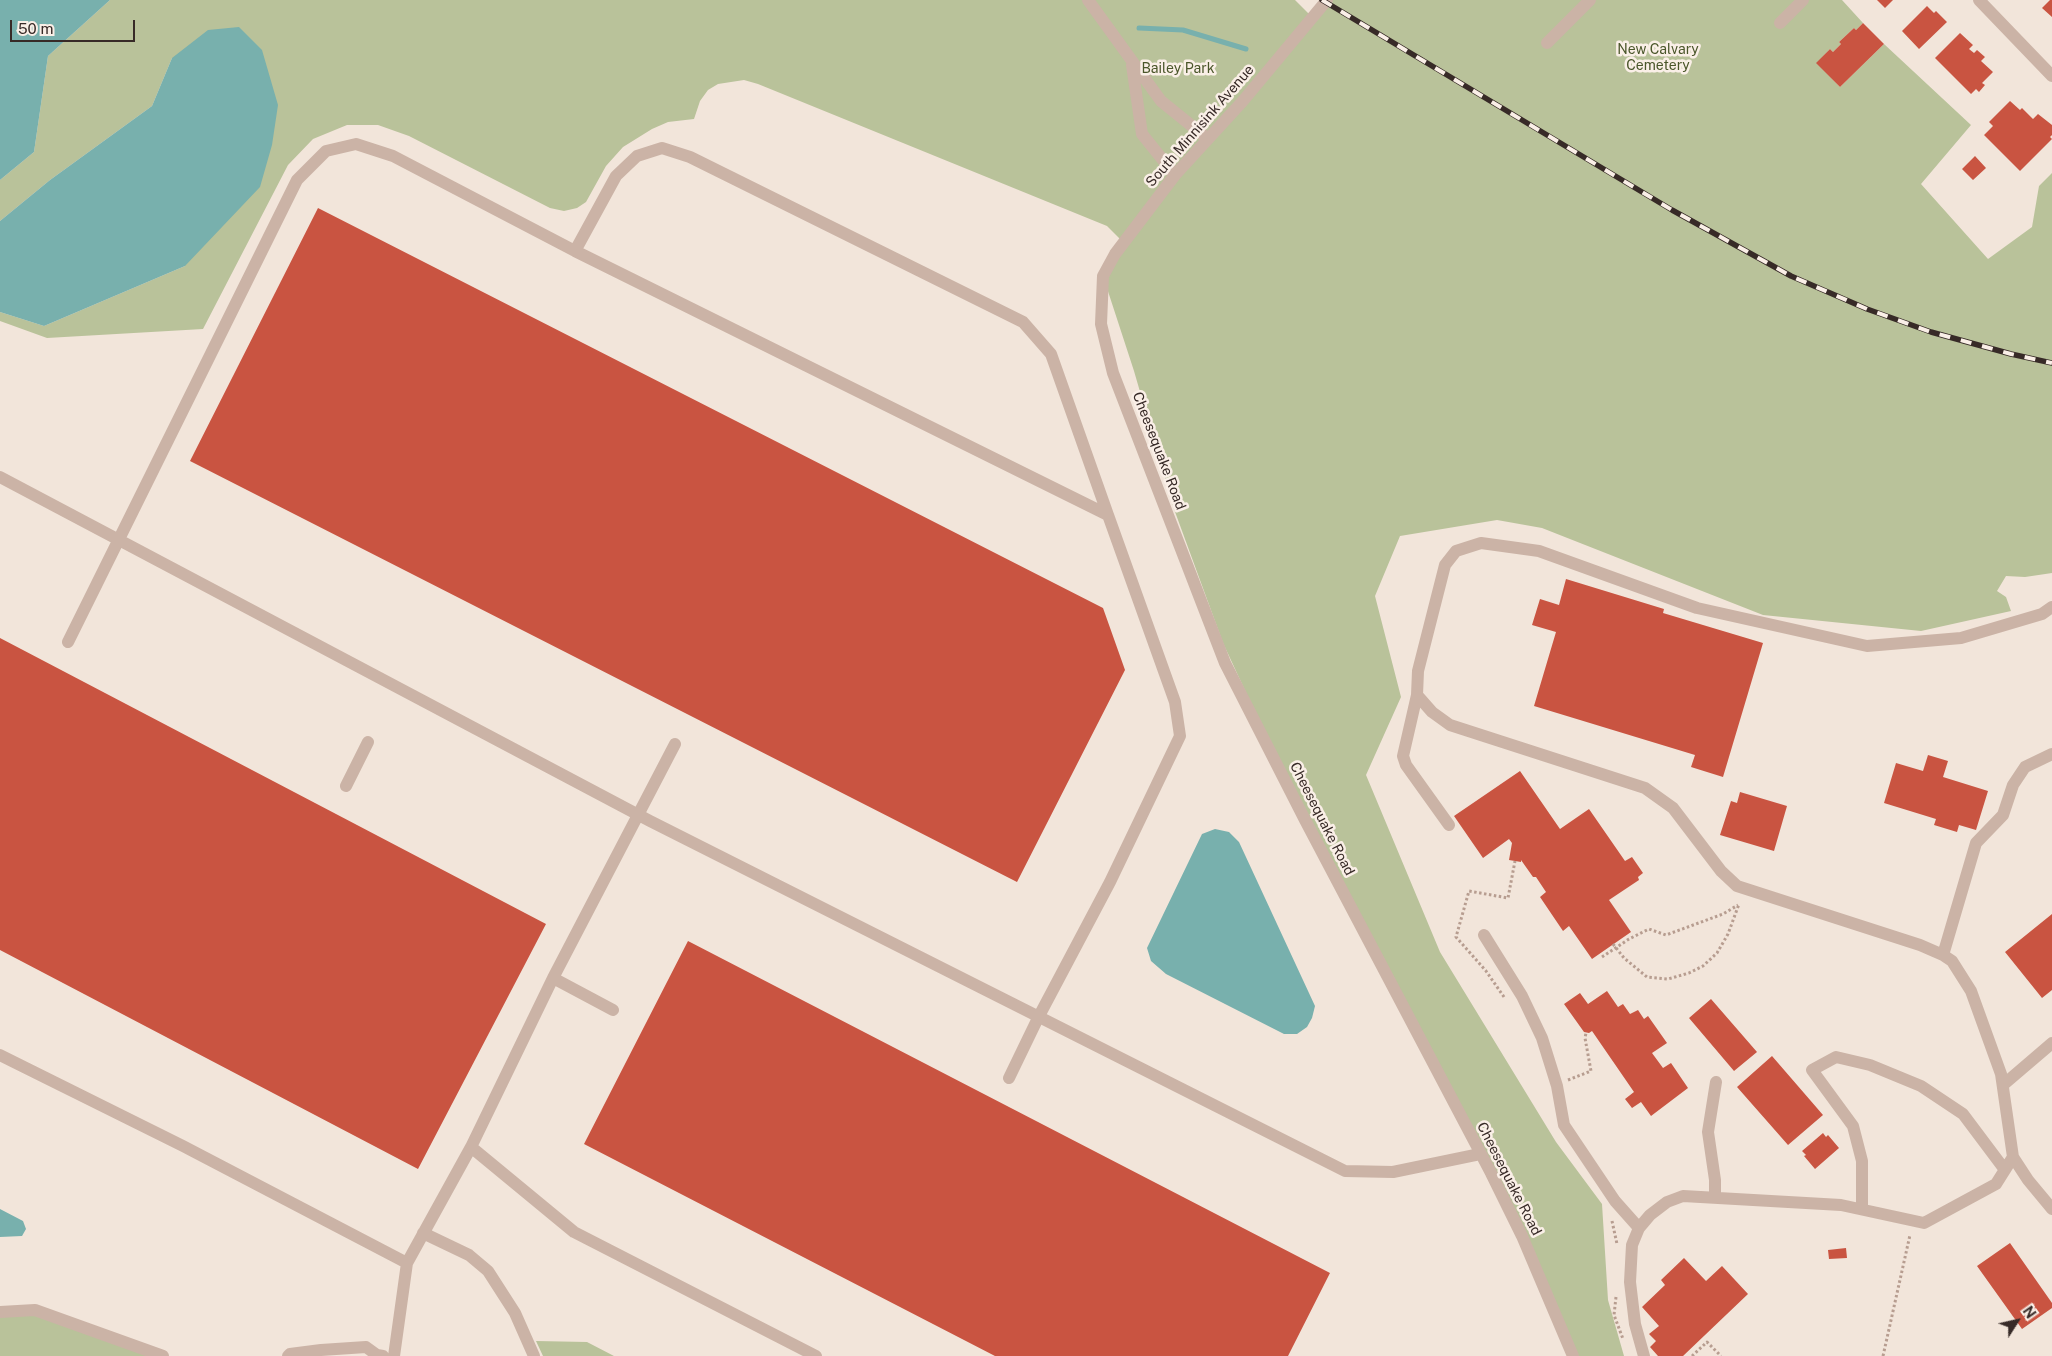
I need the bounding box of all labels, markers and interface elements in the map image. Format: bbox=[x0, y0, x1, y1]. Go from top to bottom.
scale bar bbox=[12, 10, 138, 42]
text: 50 m bbox=[18, 20, 53, 37]
park label: New Calvary Cemetery bbox=[1617, 42, 1699, 74]
park label: Bailey Park bbox=[1141, 61, 1215, 77]
street label: South Minnisink Avenue bbox=[1143, 62, 1257, 190]
street label: Cheesequake Road bbox=[1129, 390, 1189, 512]
street label: Cheesequake Road bbox=[1286, 760, 1358, 878]
street label: Cheesequake Road bbox=[1473, 1120, 1545, 1238]
north arrow bbox=[1992, 1296, 2042, 1346]
text: N bbox=[2020, 1303, 2039, 1321]

